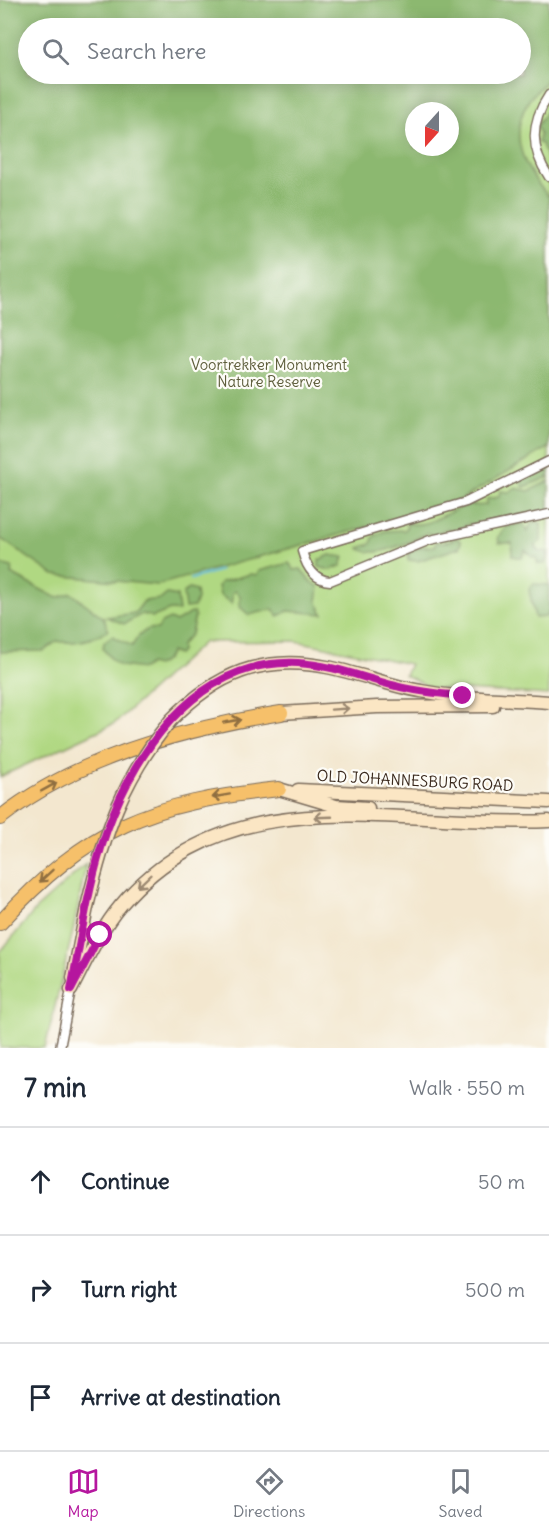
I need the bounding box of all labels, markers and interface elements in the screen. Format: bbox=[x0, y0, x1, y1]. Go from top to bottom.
search box bbox=[18, 18, 531, 84]
icon: search bbox=[39, 35, 72, 68]
text: Search here bbox=[87, 37, 206, 65]
north arrow bbox=[405, 102, 459, 156]
park label: Voortrekker Monument Nature Reserve bbox=[191, 355, 347, 391]
route end bbox=[449, 682, 475, 708]
one-way arrow bbox=[329, 704, 349, 715]
one-way arrow bbox=[222, 716, 242, 727]
street label: OLD JOHANNESBURG ROAD bbox=[316, 766, 514, 795]
one-way arrow bbox=[40, 781, 58, 792]
one-way arrow bbox=[212, 791, 231, 802]
one-way arrow bbox=[313, 811, 333, 822]
one-way arrow bbox=[39, 869, 54, 883]
one-way arrow bbox=[137, 874, 152, 888]
route start bbox=[86, 921, 112, 947]
text: 7 min bbox=[24, 1071, 87, 1104]
text: Walk · 550 m bbox=[409, 1075, 525, 1100]
icon: ahead bbox=[24, 1165, 57, 1198]
text: Continue bbox=[81, 1167, 170, 1195]
text: 50 m bbox=[478, 1169, 525, 1194]
icon: right bbox=[24, 1273, 57, 1306]
text: Turn right bbox=[81, 1275, 177, 1303]
text: 500 m bbox=[465, 1277, 525, 1302]
icon: arrive bbox=[24, 1381, 57, 1414]
text: Arrive at destination bbox=[81, 1383, 281, 1411]
tab: Map bbox=[67, 1465, 100, 1521]
tab: Directions bbox=[233, 1465, 305, 1521]
tab: Saved bbox=[439, 1465, 482, 1521]

